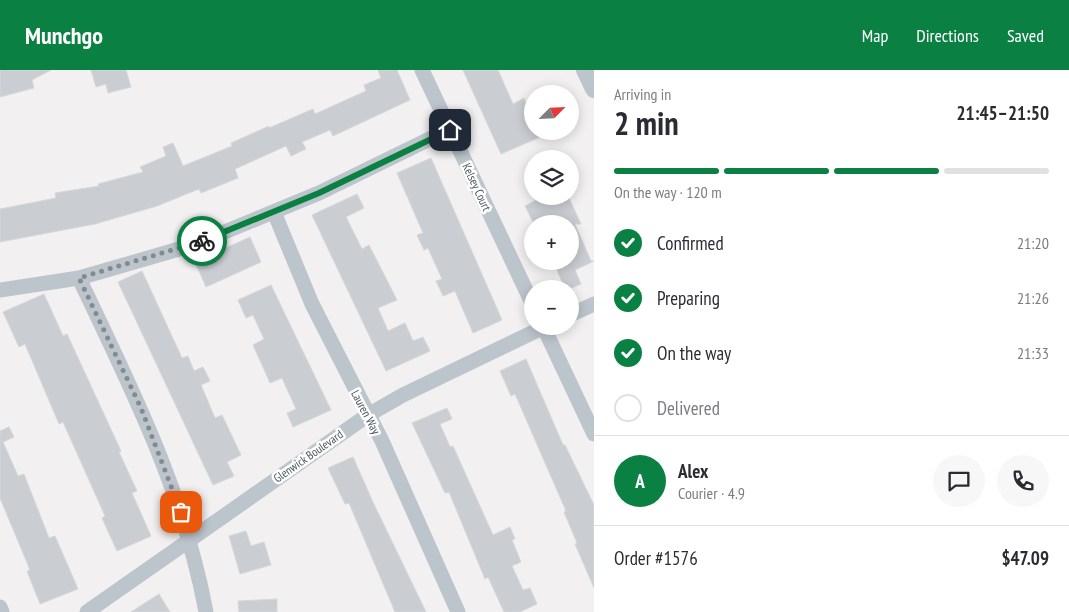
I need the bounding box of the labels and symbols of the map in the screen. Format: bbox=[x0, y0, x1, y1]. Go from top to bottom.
north arrow bbox=[524, 85, 579, 140]
pin bbox=[429, 109, 471, 151]
street label: Kelsey Court bbox=[459, 161, 495, 214]
courier bbox=[177, 216, 227, 266]
street label: Lauren Way bbox=[348, 387, 384, 437]
street label: Glenwick Boulevard bbox=[270, 427, 346, 485]
pin bbox=[160, 491, 202, 533]

